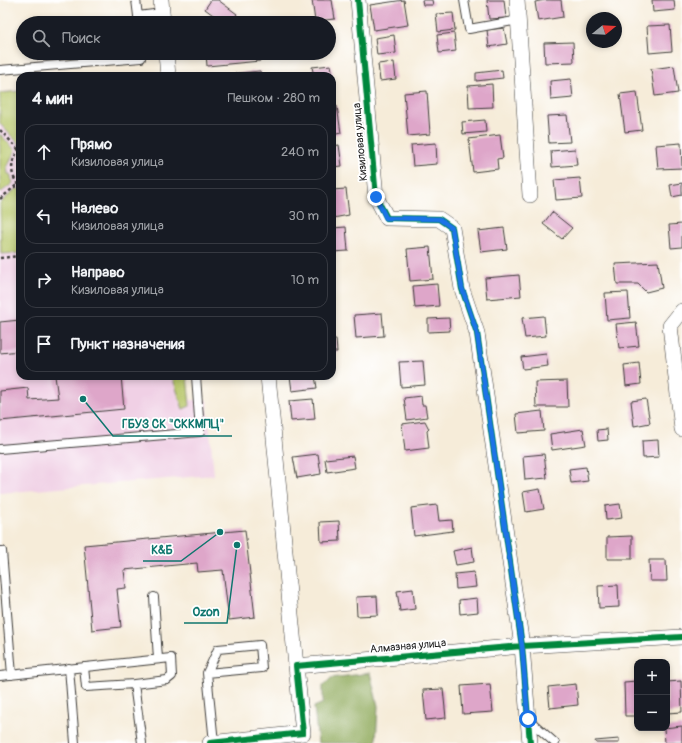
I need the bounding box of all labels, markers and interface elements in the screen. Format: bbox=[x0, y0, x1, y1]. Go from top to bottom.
north arrow bbox=[586, 12, 622, 48]
search box bbox=[16, 16, 336, 60]
icon: search bbox=[30, 27, 52, 49]
text: Поиск bbox=[62, 29, 101, 48]
text: 4 мин bbox=[32, 88, 73, 109]
text: Пешком · 280 m bbox=[227, 90, 320, 106]
street label: Кизиловая улица bbox=[350, 102, 370, 182]
text: Прямо bbox=[71, 135, 112, 154]
icon: ahead bbox=[33, 141, 55, 163]
text: 240 m bbox=[281, 144, 319, 160]
text: Кизиловая улица bbox=[71, 154, 164, 170]
route end bbox=[367, 188, 385, 206]
text: Налево bbox=[71, 199, 118, 218]
icon: left bbox=[33, 205, 55, 227]
text: 30 m bbox=[289, 208, 319, 224]
text: Кизиловая улица bbox=[71, 218, 164, 234]
text: Направо bbox=[71, 263, 125, 282]
icon: right bbox=[33, 269, 55, 291]
text: 10 m bbox=[291, 272, 319, 288]
text: Кизиловая улица bbox=[71, 282, 164, 298]
icon: arrive bbox=[33, 333, 55, 355]
text: Пункт назначения bbox=[71, 335, 185, 354]
callout: ГБУЗ СК "СККМПЦ" bbox=[113, 412, 232, 436]
text: ГБУЗ СК "СККМПЦ" bbox=[122, 417, 224, 432]
callout: К&Б bbox=[143, 537, 181, 561]
text: К&Б bbox=[151, 543, 173, 558]
callout: Ozon bbox=[184, 599, 227, 623]
text: Ozon bbox=[193, 605, 220, 620]
street label: Алмазная улица bbox=[370, 636, 446, 656]
map controls bbox=[634, 659, 670, 731]
button: + bbox=[634, 659, 670, 695]
button: − bbox=[634, 695, 670, 731]
route start bbox=[519, 710, 537, 728]

